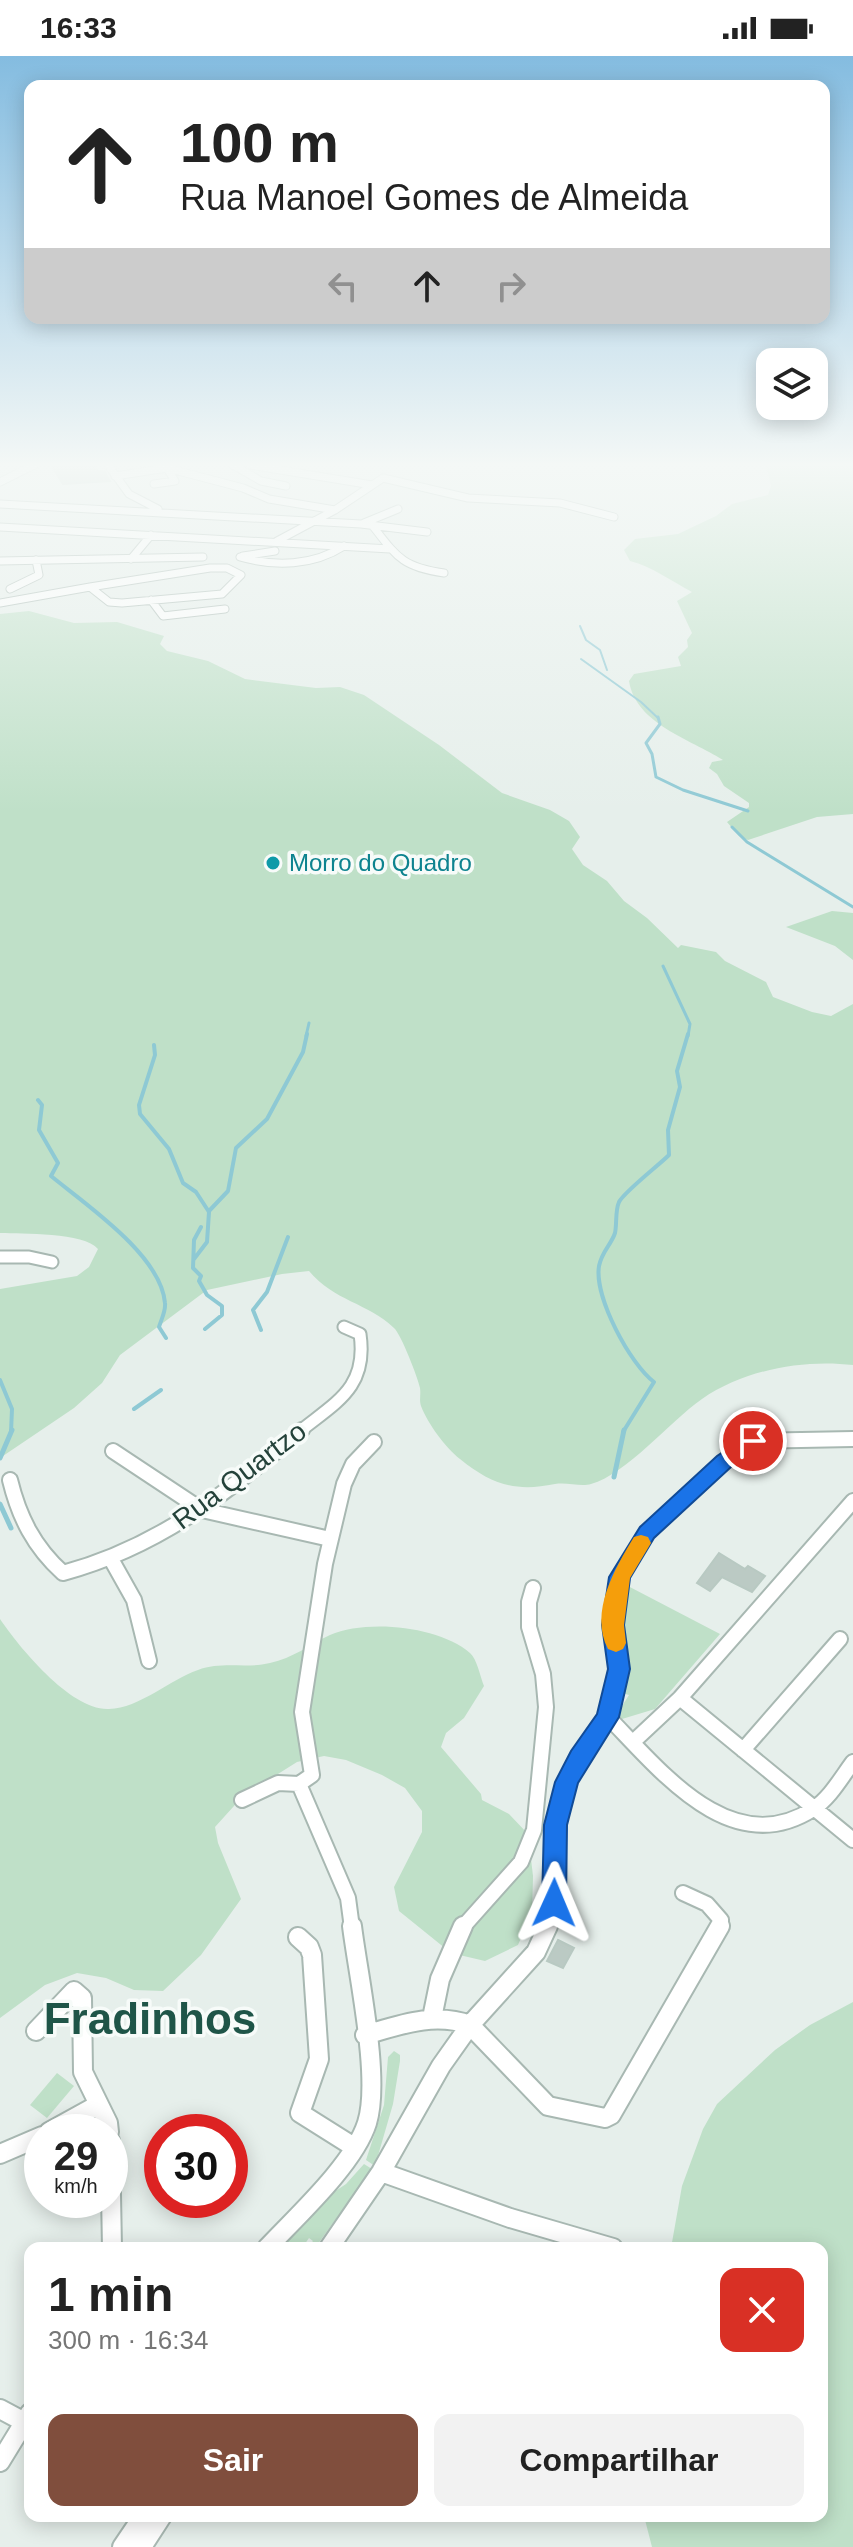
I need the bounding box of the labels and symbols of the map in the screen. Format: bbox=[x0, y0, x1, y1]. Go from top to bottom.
place label: Morro do Quadro bbox=[289, 849, 472, 876]
marker: Morro do Quadro bbox=[264, 854, 282, 872]
pin bbox=[719, 1407, 787, 1475]
street label: Rua Quartzo bbox=[167, 1415, 312, 1536]
position arrow bbox=[512, 1861, 596, 1945]
district label: Fradinhos bbox=[44, 1994, 256, 2043]
speed limit sign: 30 bbox=[144, 2114, 248, 2218]

